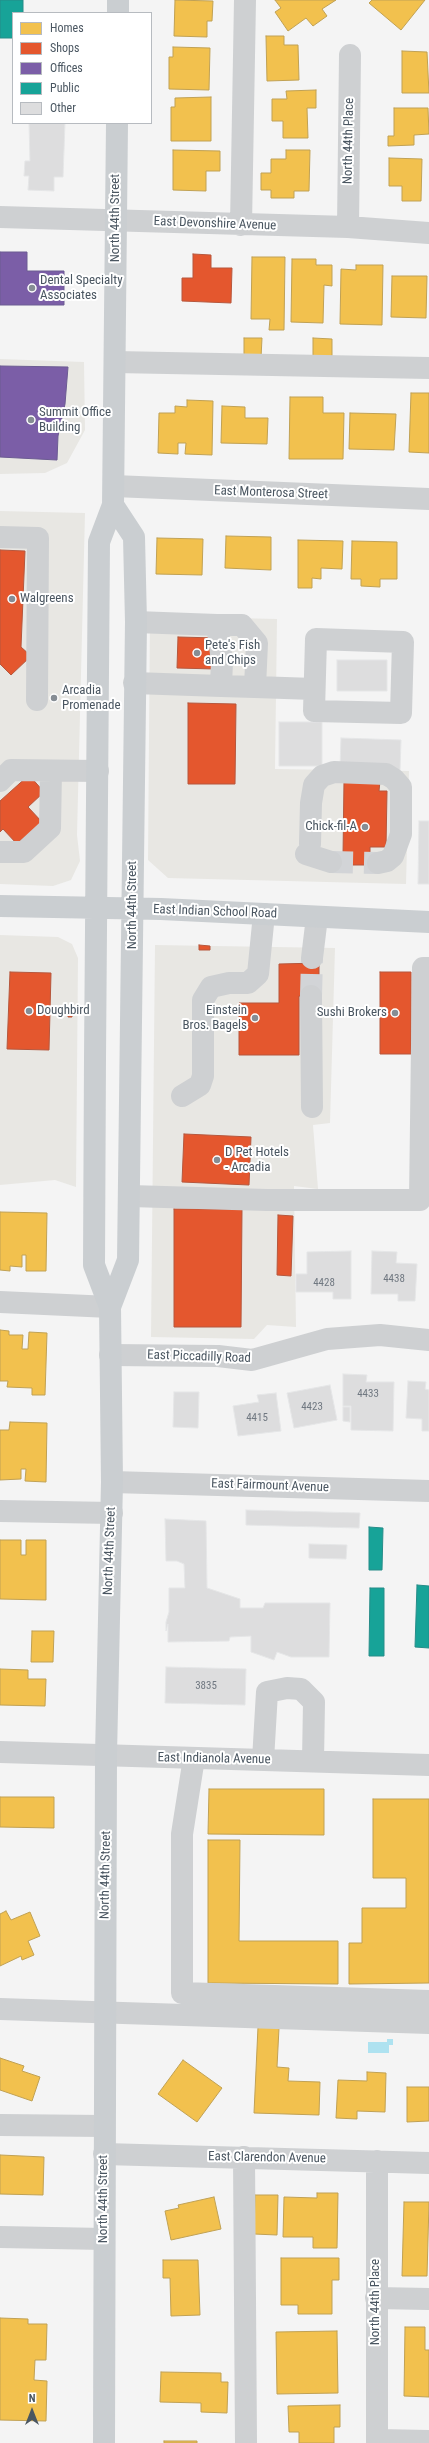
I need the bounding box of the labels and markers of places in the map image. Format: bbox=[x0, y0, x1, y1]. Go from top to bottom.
place label: Dental Specialty Associates bbox=[40, 273, 123, 304]
marker: Dental Specialty Associates bbox=[27, 283, 37, 293]
place label: Summit Office Building bbox=[39, 405, 111, 436]
marker: Summit Office Building bbox=[26, 415, 36, 425]
place label: Walgreens bbox=[20, 591, 74, 607]
marker: Walgreens bbox=[7, 594, 17, 604]
place label: Pete's Fish and Chips bbox=[205, 638, 260, 669]
marker: Pete's Fish and Chips bbox=[192, 648, 202, 658]
place label: Arcadia Promenade bbox=[62, 683, 121, 714]
marker: Arcadia Promenade bbox=[49, 693, 59, 703]
place label: Chick-fil-A bbox=[305, 819, 357, 835]
marker: Chick-fil-A bbox=[360, 822, 370, 832]
place label: Doughbird bbox=[37, 1003, 90, 1019]
place label: Einstein Bros. Bagels bbox=[182, 1003, 247, 1034]
place label: Sushi Brokers bbox=[317, 1005, 387, 1021]
marker: Doughbird bbox=[24, 1006, 34, 1016]
marker: Sushi Brokers bbox=[390, 1008, 400, 1018]
marker: Einstein Bros. Bagels bbox=[250, 1013, 260, 1023]
place label: D Pet Hotels - Arcadia bbox=[225, 1145, 289, 1176]
marker: D Pet Hotels - Arcadia bbox=[212, 1155, 222, 1165]

